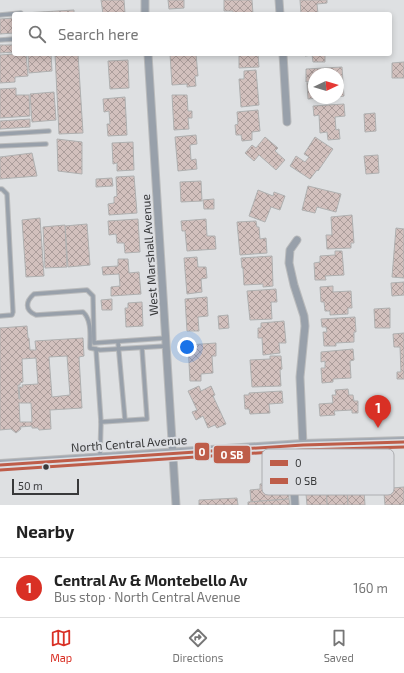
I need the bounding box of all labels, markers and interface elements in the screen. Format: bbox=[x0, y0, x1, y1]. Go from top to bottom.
search box bbox=[12, 12, 392, 56]
icon: search bbox=[26, 23, 48, 45]
text: Search here bbox=[58, 25, 139, 43]
north arrow bbox=[308, 68, 344, 104]
street label: West Marshall Avenue bbox=[138, 194, 160, 316]
your location bbox=[177, 337, 197, 357]
pin: 1 bbox=[365, 395, 391, 428]
street label: North Central Avenue bbox=[70, 432, 187, 454]
line badge: 0 bbox=[194, 442, 210, 461]
text: 0 bbox=[199, 445, 206, 458]
line badge: 0 SB bbox=[213, 445, 251, 464]
text: 0 SB bbox=[221, 448, 243, 461]
legend bbox=[262, 449, 394, 495]
text: 0 bbox=[295, 456, 302, 469]
unlabelled marker bbox=[41, 462, 51, 472]
text: 0 SB bbox=[295, 474, 317, 487]
scale bar bbox=[12, 477, 79, 496]
text: 50 m bbox=[18, 479, 43, 492]
text: Nearby bbox=[16, 521, 74, 541]
text: Central Av & Montebello Av bbox=[54, 571, 248, 589]
text: 1 bbox=[26, 580, 32, 596]
text: 160 m bbox=[353, 580, 388, 596]
text: Bus stop · North Central Avenue bbox=[54, 589, 240, 605]
tab: Map bbox=[50, 627, 72, 664]
tab: Directions bbox=[173, 627, 223, 664]
tab: Saved bbox=[324, 627, 354, 664]

